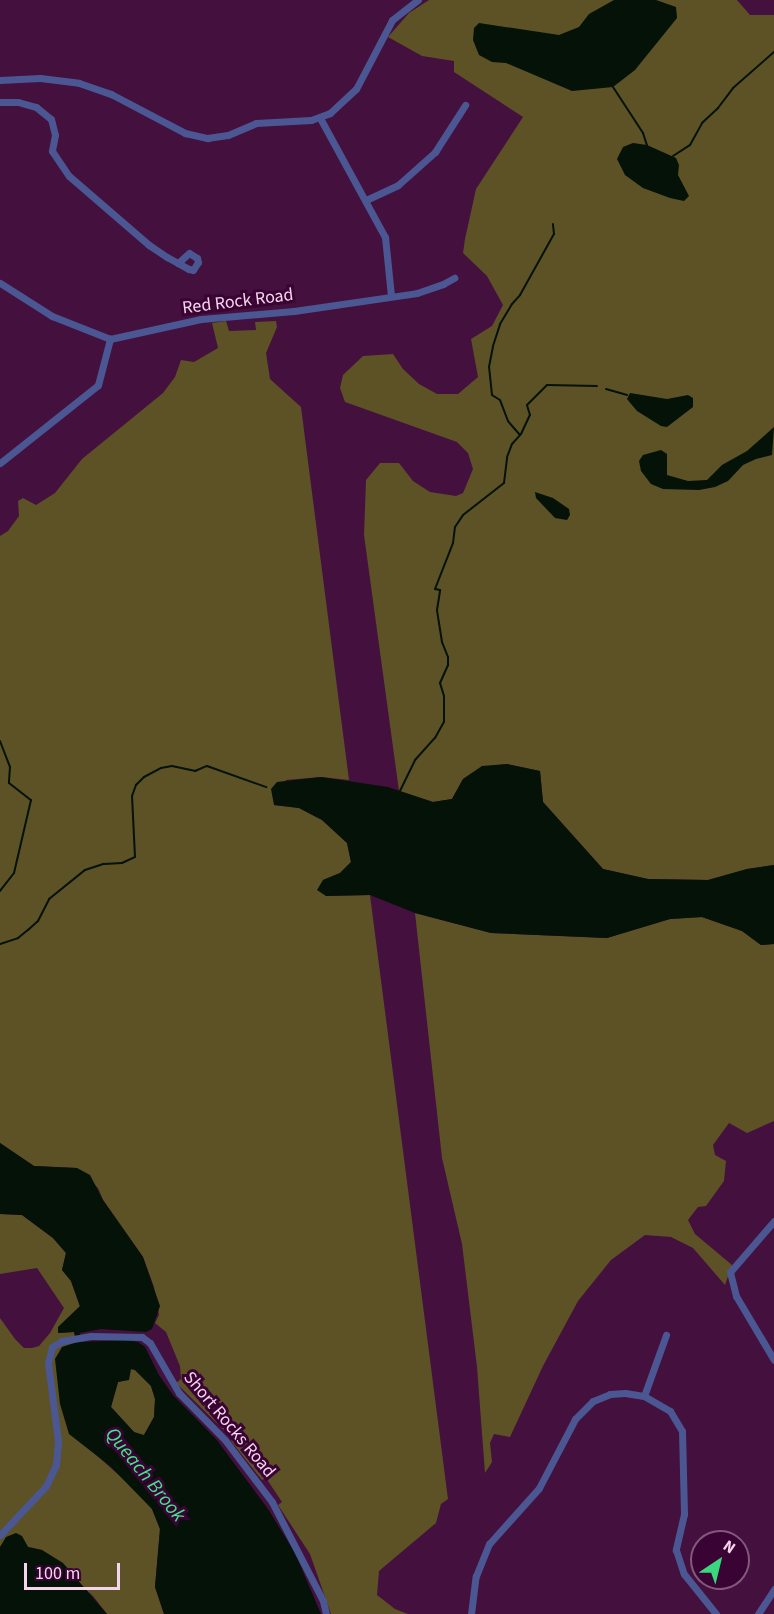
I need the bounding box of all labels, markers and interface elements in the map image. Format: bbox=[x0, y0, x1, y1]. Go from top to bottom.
street label: Red Rock Road bbox=[181, 284, 295, 320]
street label: Short Rocks Road bbox=[178, 1368, 280, 1482]
water label: Queach Brook bbox=[100, 1423, 190, 1527]
north arrow bbox=[690, 1530, 750, 1590]
text: N bbox=[719, 1535, 740, 1559]
scale bar bbox=[27, 1551, 123, 1589]
text: 100 m bbox=[35, 1561, 80, 1586]

